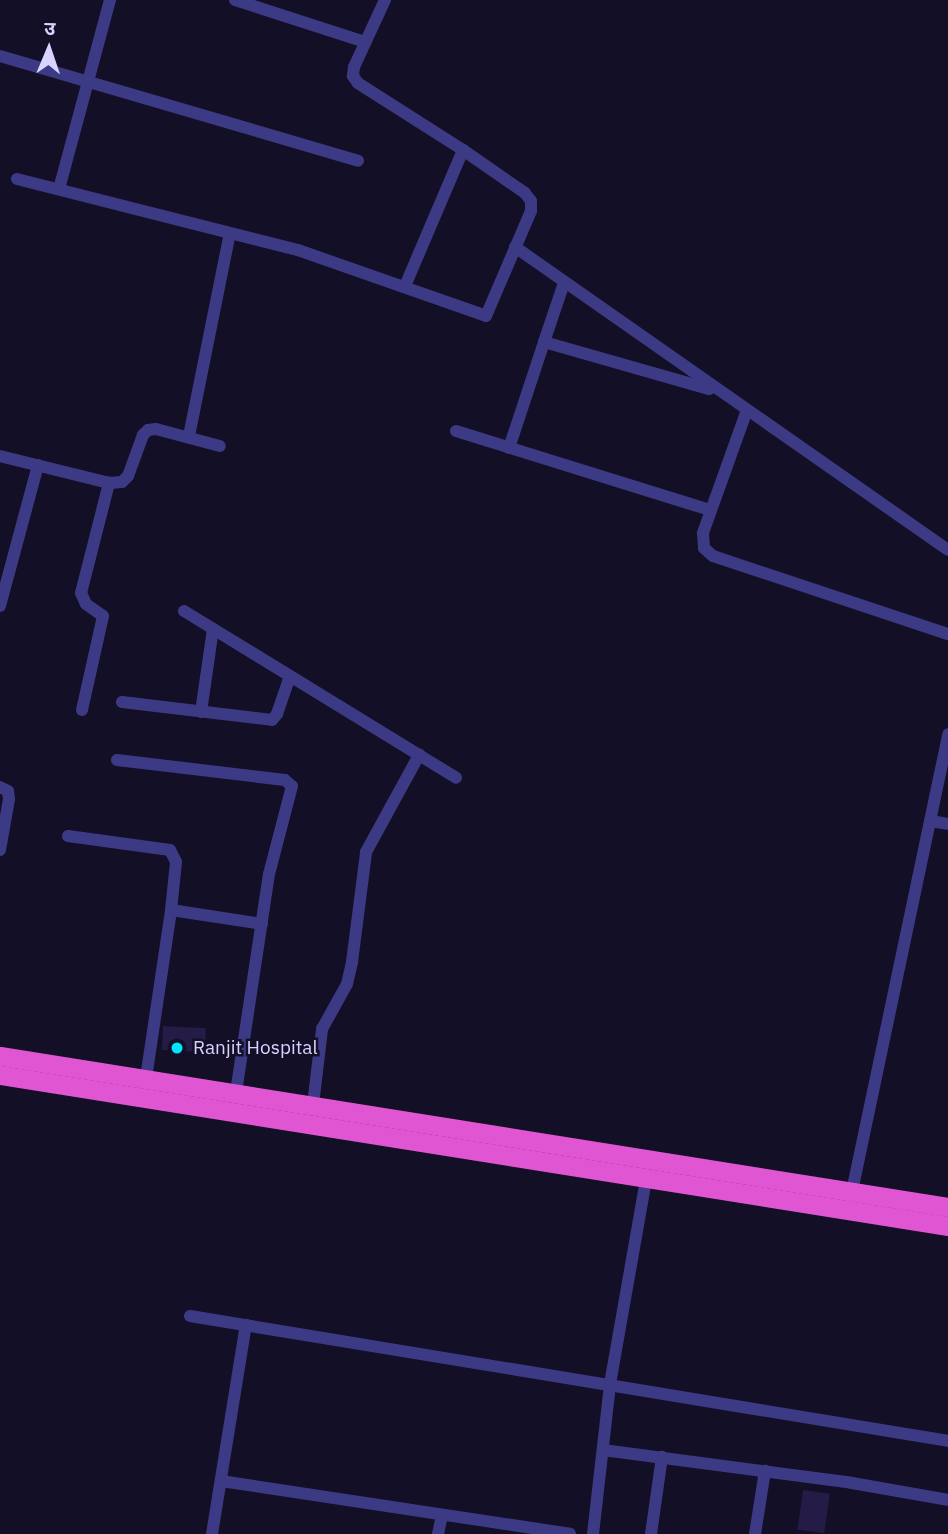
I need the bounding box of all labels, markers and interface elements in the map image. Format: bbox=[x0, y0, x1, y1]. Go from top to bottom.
north arrow bbox=[14, 14, 84, 84]
text: उ bbox=[44, 16, 56, 40]
place label: Ranjit Hospital bbox=[193, 1037, 318, 1059]
marker: Ranjit Hospital bbox=[167, 1038, 187, 1058]

